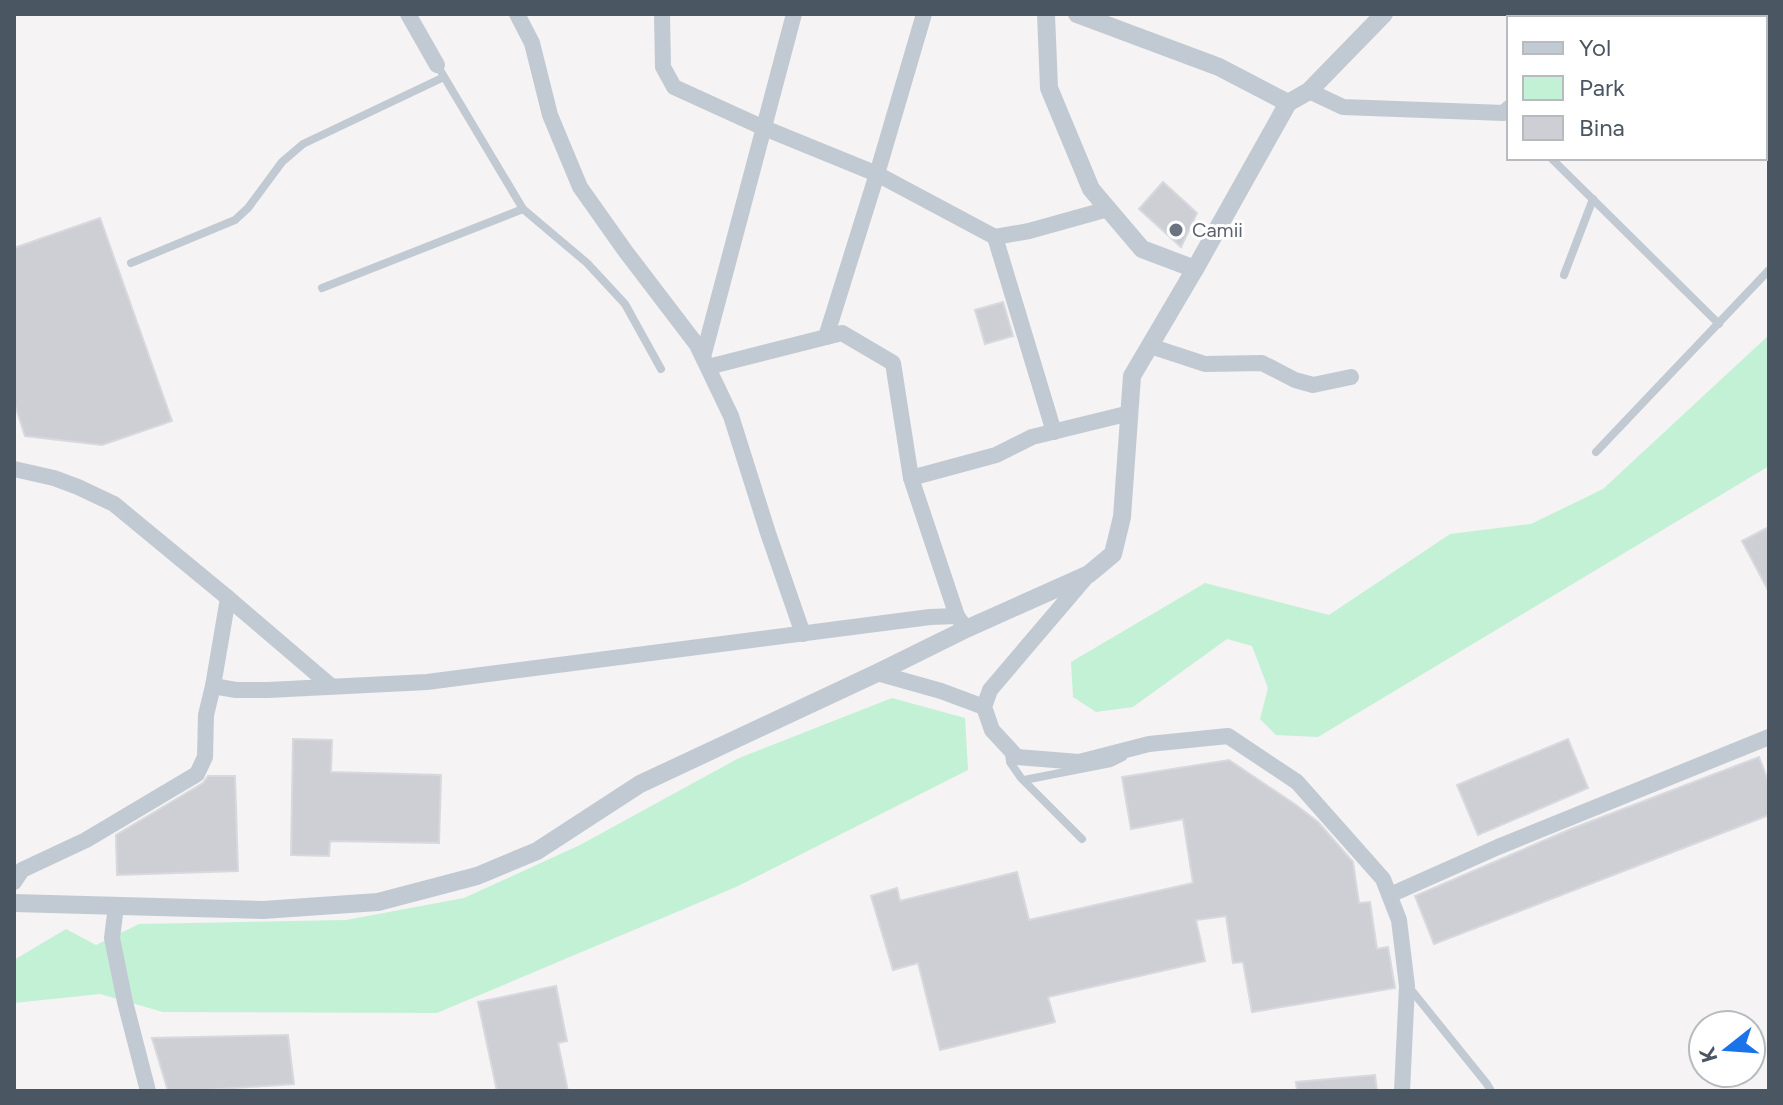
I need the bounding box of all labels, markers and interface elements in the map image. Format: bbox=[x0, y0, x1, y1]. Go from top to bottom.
legend bbox=[1507, 16, 1767, 160]
text: Yol bbox=[1579, 33, 1611, 62]
text: Park bbox=[1579, 73, 1625, 102]
text: Bina bbox=[1579, 113, 1625, 142]
place label: Camii bbox=[1192, 218, 1243, 242]
marker: Camii bbox=[1167, 221, 1185, 239]
north arrow bbox=[1687, 1009, 1767, 1089]
text: K bbox=[1693, 1043, 1723, 1066]

